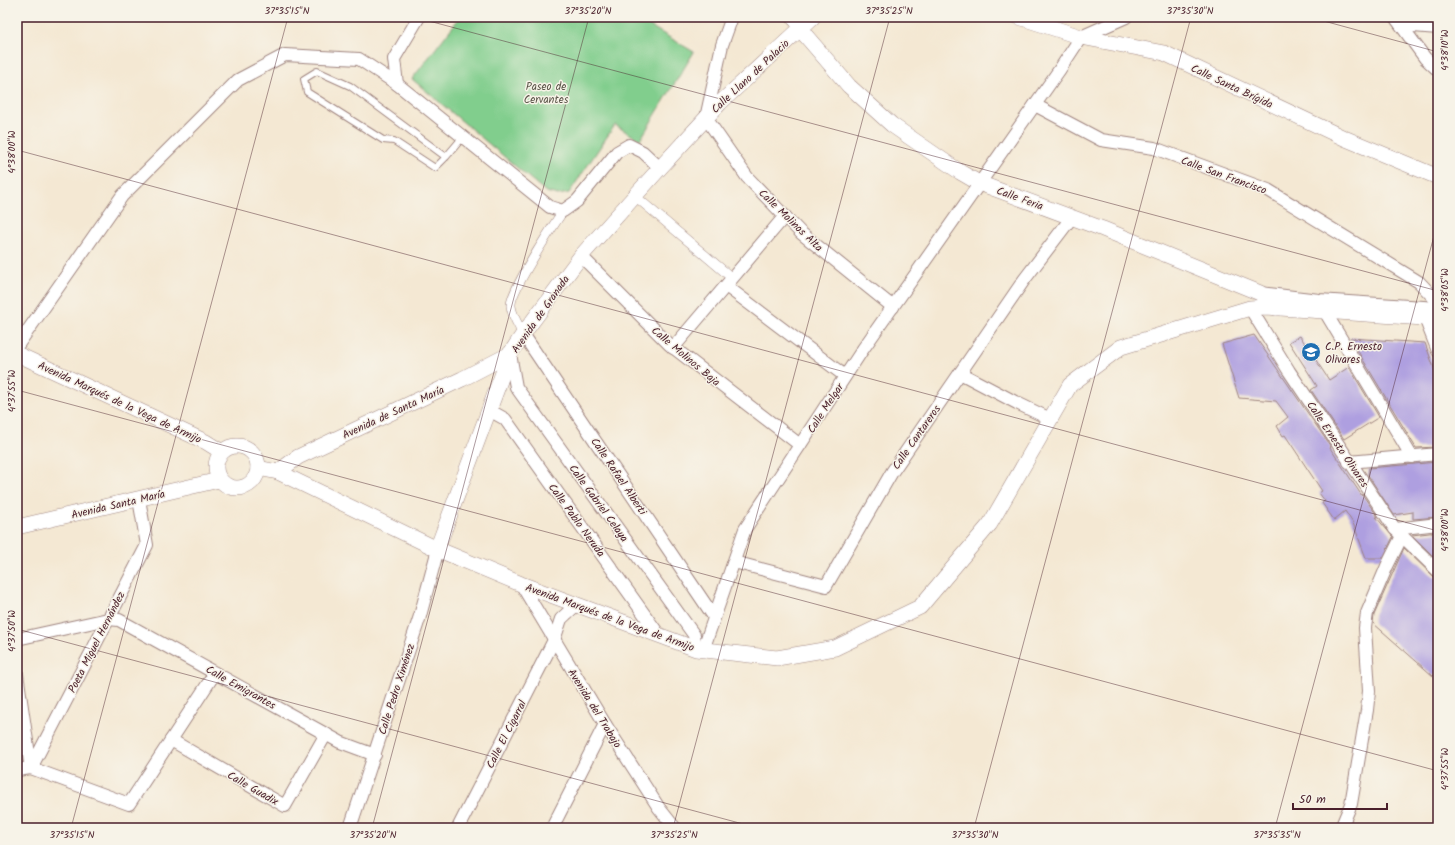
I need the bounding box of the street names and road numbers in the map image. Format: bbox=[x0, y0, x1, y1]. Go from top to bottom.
street label: Calle Llano de Palacio bbox=[707, 35, 794, 118]
street label: Calle Santa Brígida bbox=[1187, 60, 1276, 114]
street label: Calle San Francisco bbox=[1178, 152, 1269, 200]
street label: Calle Feria bbox=[994, 182, 1046, 216]
street label: Calle Molinos Alta bbox=[754, 185, 827, 256]
street label: Avenida de Granada bbox=[507, 272, 575, 357]
street label: Calle Molinos Baja bbox=[647, 322, 724, 391]
street label: Avenida Marqués de la Vega de Armijo bbox=[35, 357, 204, 449]
street label: Calle Melgar bbox=[803, 379, 850, 437]
street label: Avenida de Santa María bbox=[339, 381, 447, 444]
street label: Calle Ernesto Olivares bbox=[1302, 398, 1373, 492]
street label: Calle Cantareros bbox=[888, 401, 946, 474]
street label: Calle Rafael Alberti bbox=[586, 434, 651, 519]
street label: Calle Gabriel Celaya bbox=[564, 461, 633, 546]
street label: Calle Pablo Neruda bbox=[543, 480, 609, 561]
street label: Avenida Santa María bbox=[70, 485, 167, 525]
street label: Avenida Marqués de la Vega de Armijo bbox=[523, 579, 697, 657]
street label: Poeta Miguel Hernández bbox=[64, 588, 130, 696]
street label: Calle Pedro Ximénez bbox=[374, 641, 420, 737]
street label: Calle Emigrantes bbox=[202, 661, 279, 715]
street label: Avenida del Trabajo bbox=[562, 665, 626, 752]
street label: Calle El Cigarral bbox=[482, 697, 532, 772]
street label: Calle Guadix bbox=[224, 767, 282, 811]

